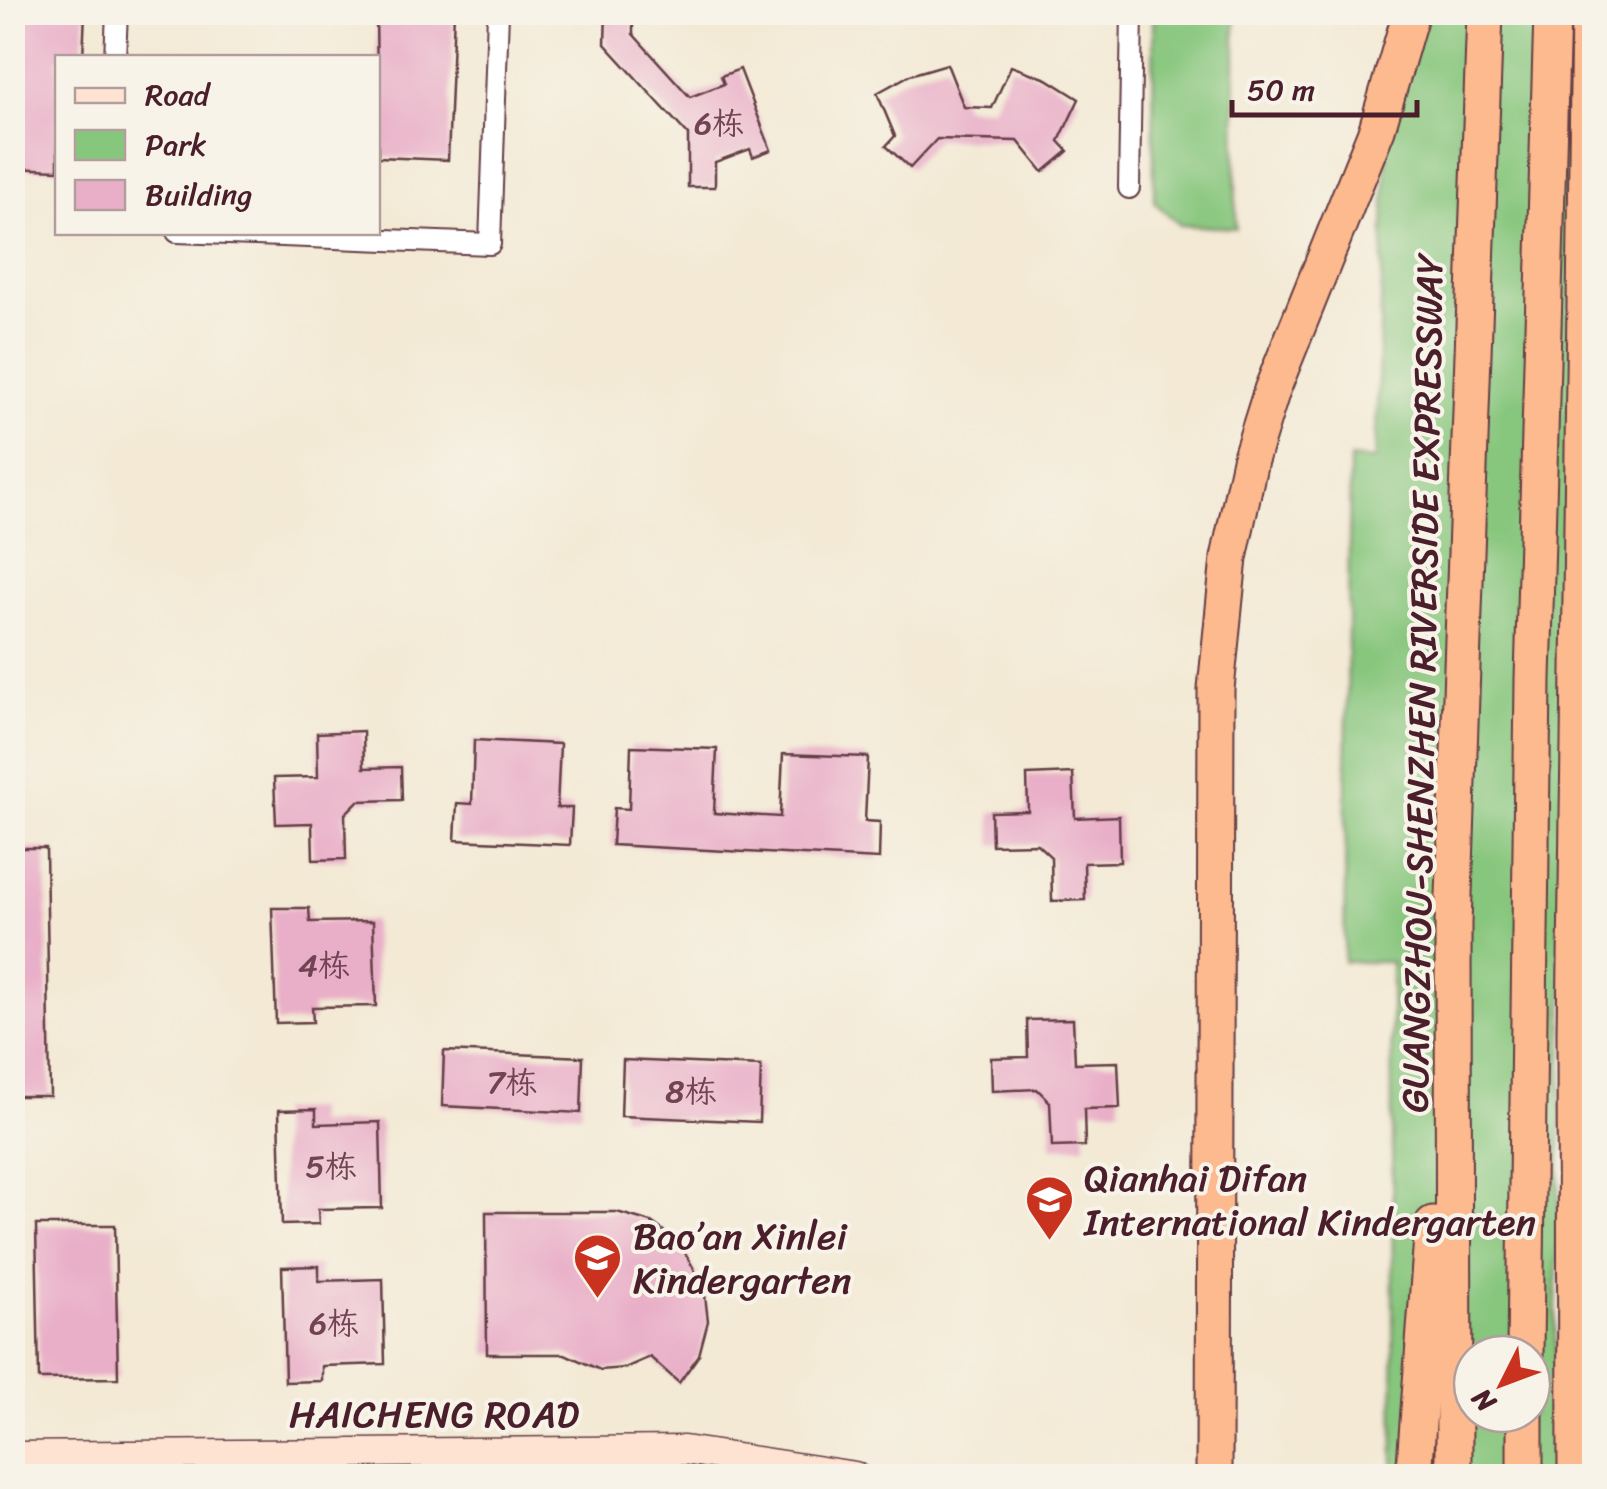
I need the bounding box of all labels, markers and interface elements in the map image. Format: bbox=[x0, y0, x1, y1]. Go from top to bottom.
legend bbox=[55, 55, 380, 235]
scale bar bbox=[1232, 55, 1417, 117]
text: 50 m bbox=[1247, 63, 1315, 117]
text: Road bbox=[145, 68, 212, 122]
house number: 6栋 bbox=[694, 95, 744, 152]
text: Park bbox=[145, 118, 207, 172]
text: Building bbox=[145, 168, 252, 222]
street label: GUANGZHOU-SHENZHEN RIVERSIDE EXPRESSWAY bbox=[1382, 251, 1464, 1113]
house number: 4栋 bbox=[298, 937, 350, 994]
house number: 7栋 bbox=[487, 1054, 537, 1111]
house number: 8栋 bbox=[665, 1063, 717, 1120]
house number: 5栋 bbox=[305, 1138, 357, 1195]
place label: Qianhai Difan International Kindergarten bbox=[1083, 1145, 1536, 1256]
school or university icon: Qianhai Difan International Kindergarten bbox=[1023, 1174, 1075, 1242]
place label: Bao’an Xinlei Kindergarten bbox=[633, 1203, 851, 1314]
school or university icon: Bao’an Xinlei Kindergarten bbox=[572, 1232, 624, 1300]
house number: 6栋 bbox=[309, 1295, 359, 1352]
north arrow bbox=[1452, 1334, 1552, 1434]
text: N bbox=[1459, 1376, 1509, 1425]
street label: HAICHENG ROAD bbox=[289, 1381, 579, 1448]

